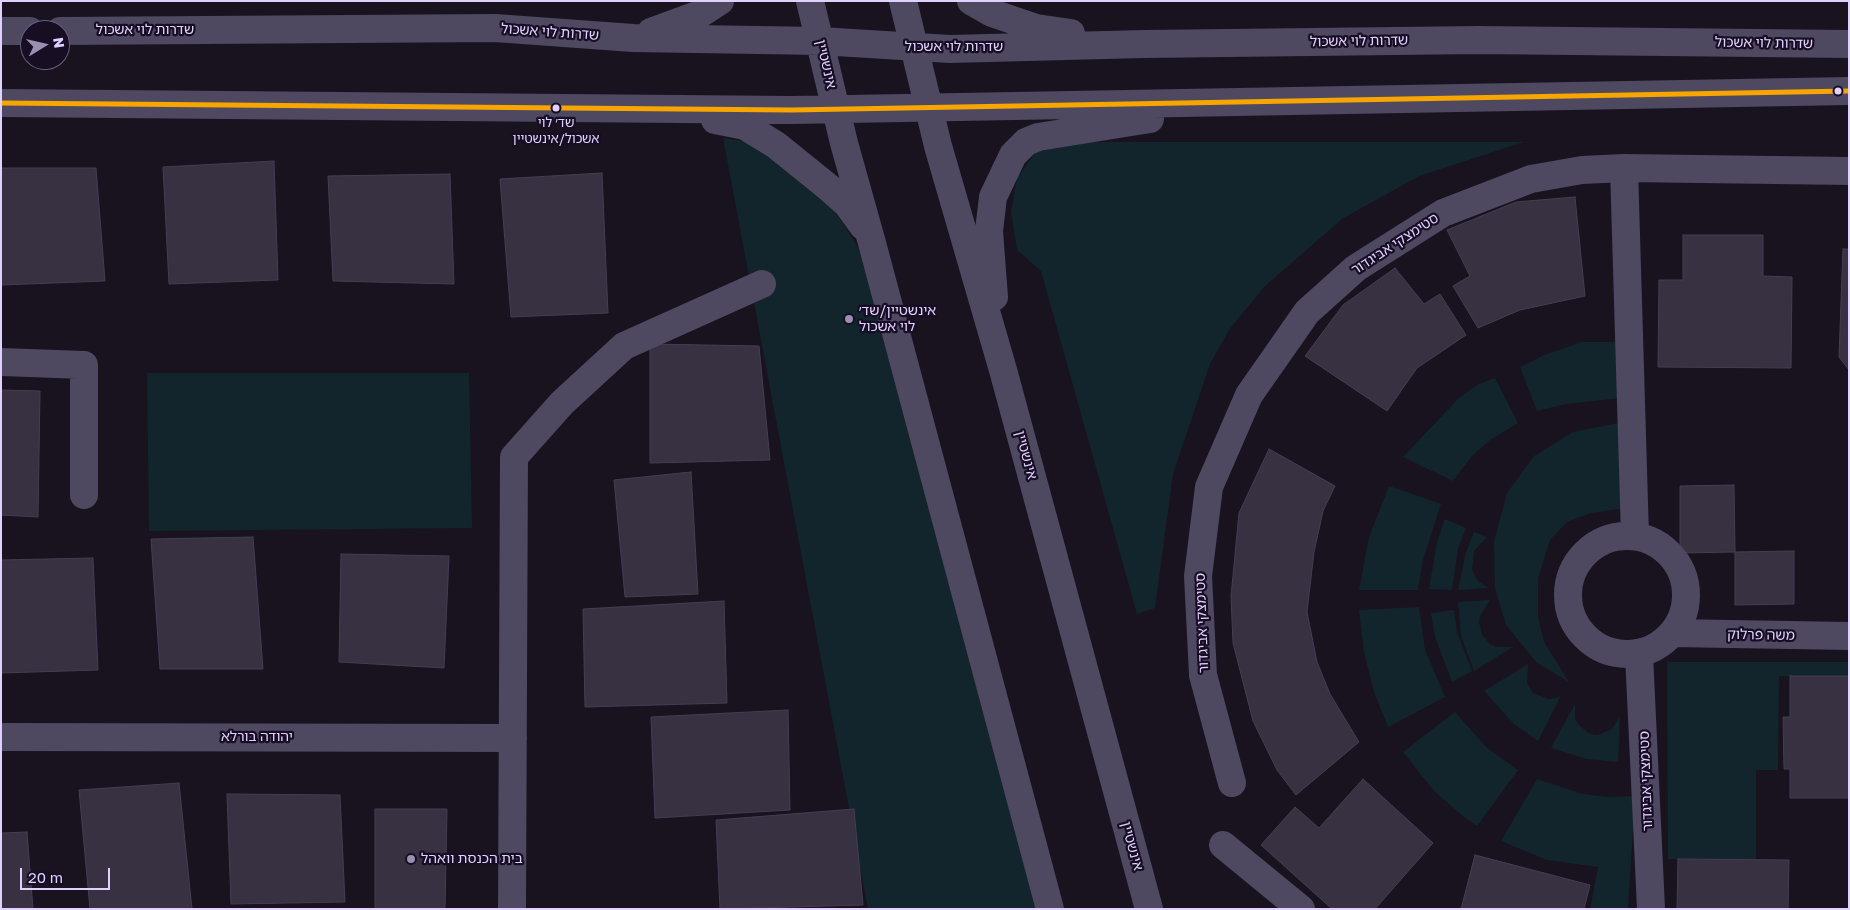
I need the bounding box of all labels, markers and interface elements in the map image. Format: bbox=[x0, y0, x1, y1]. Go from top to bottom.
north arrow bbox=[20, 20, 70, 70]
street label: שדרות לוי אשכול bbox=[500, 20, 600, 44]
street label: שדרות לוי אשכול bbox=[96, 22, 194, 38]
street label: שדרות לוי אשכול bbox=[1310, 32, 1408, 50]
street label: שדרות לוי אשכול bbox=[1715, 34, 1813, 52]
text: N bbox=[50, 36, 69, 49]
street label: אינשטיין bbox=[812, 38, 840, 90]
street label: שדרות לוי אשכול bbox=[905, 39, 1003, 55]
unlabelled marker bbox=[1833, 86, 1843, 96]
marker: שד׳ לוי אשכול/אינשטיין bbox=[551, 103, 561, 113]
place label: שד׳ לוי אשכול/אינשטיין bbox=[512, 115, 600, 146]
street label: סטימצקי אביגדור bbox=[1348, 210, 1442, 278]
place label: אינשטיין/שד׳ לוי אשכול bbox=[859, 303, 936, 336]
marker: אינשטיין/שד׳ לוי אשכול bbox=[843, 313, 855, 325]
street label: אינשטיין bbox=[1011, 429, 1041, 481]
street label: סטימצקי אביגדור bbox=[1192, 573, 1212, 673]
street label: משה פרלוק bbox=[1727, 626, 1795, 644]
street label: יהודה בורלא bbox=[221, 729, 293, 745]
street label: סטימצקי אביגדור bbox=[1636, 731, 1656, 831]
street label: אינשטיין bbox=[1117, 820, 1147, 872]
place label: בית הכנסת וואהל bbox=[421, 851, 523, 867]
marker: בית הכנסת וואהל bbox=[405, 853, 417, 865]
scale bar bbox=[22, 858, 112, 890]
text: 20 m bbox=[28, 868, 63, 886]

